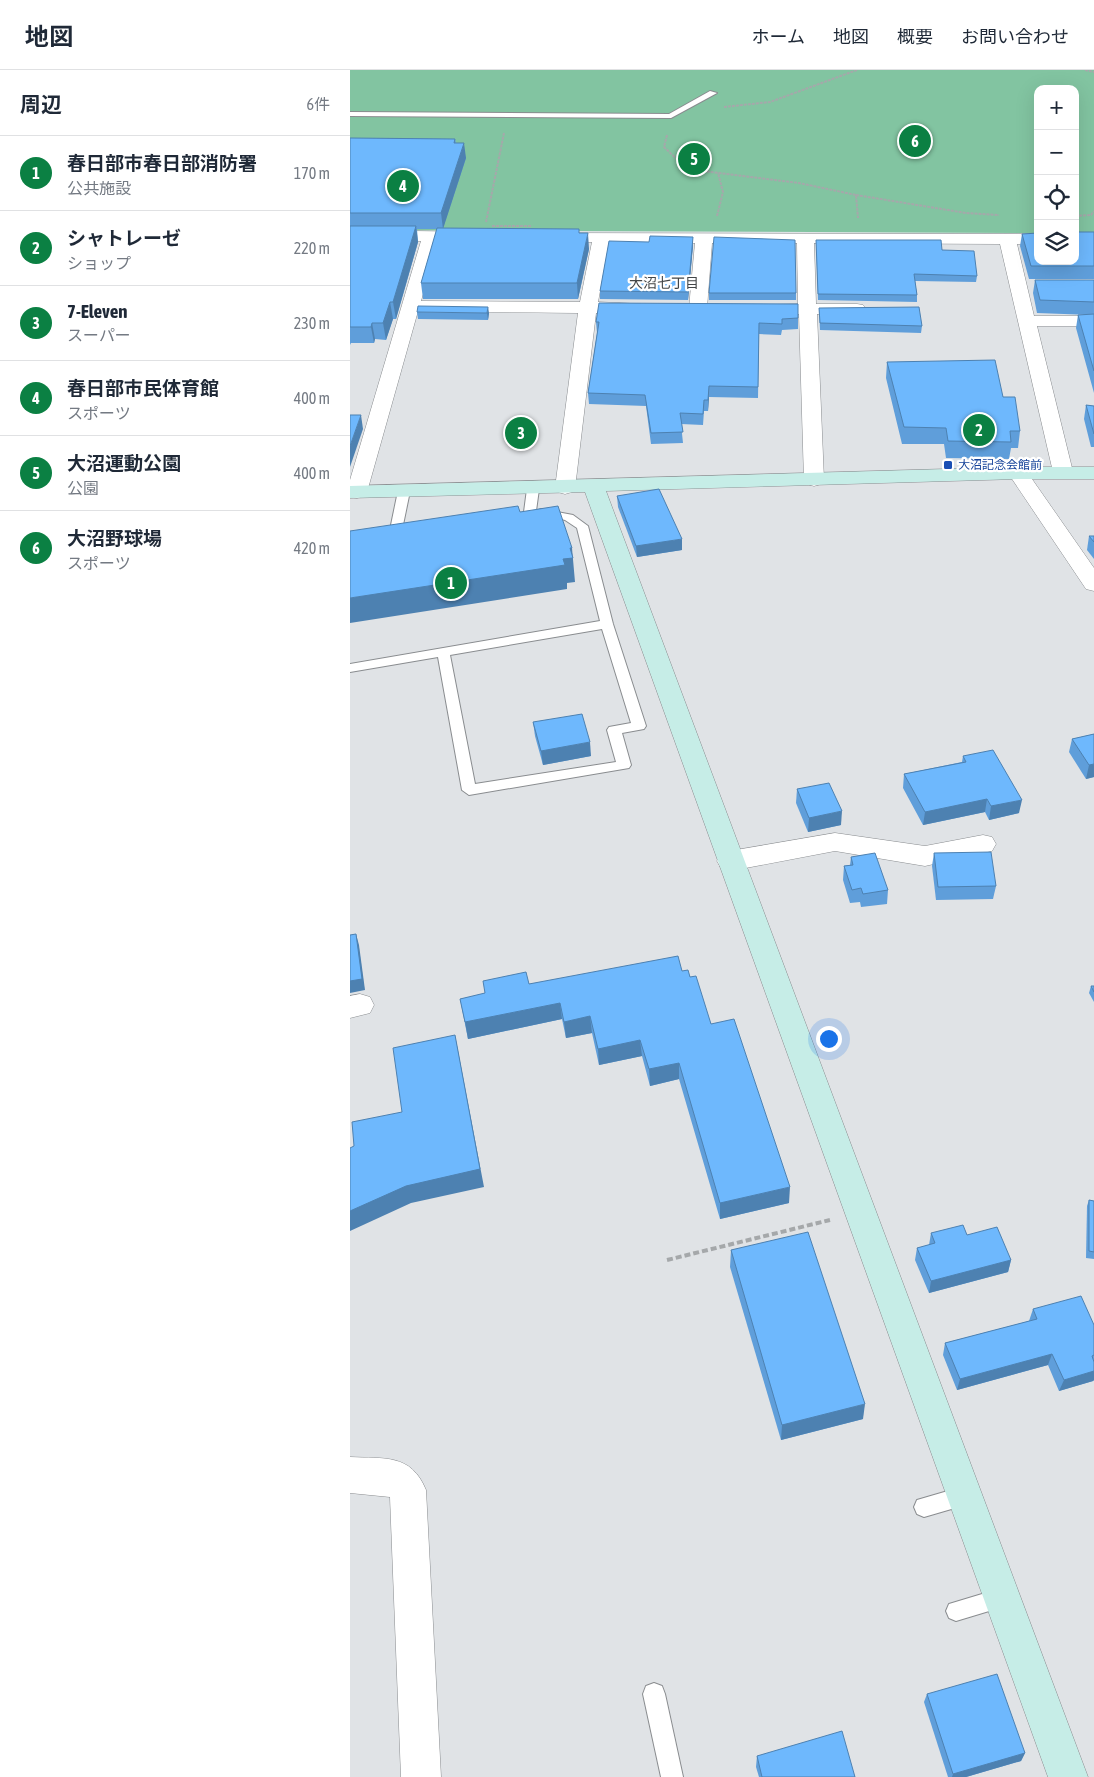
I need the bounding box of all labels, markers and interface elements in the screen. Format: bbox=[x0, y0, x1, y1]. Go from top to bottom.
text: 地図 bbox=[25, 23, 73, 50]
text: ホーム bbox=[752, 26, 805, 47]
text: 地図 bbox=[833, 26, 869, 47]
text: 概要 bbox=[897, 26, 933, 47]
text: お問い合わせ bbox=[961, 26, 1069, 47]
map controls bbox=[1034, 85, 1079, 265]
button: + bbox=[1034, 85, 1079, 130]
text: 周辺 bbox=[20, 92, 62, 116]
text: 6件 bbox=[306, 95, 330, 113]
pin: 6 bbox=[899, 122, 931, 160]
button: − bbox=[1034, 130, 1079, 175]
pin: 5 bbox=[678, 140, 710, 178]
text: 春日部市春日部消防署 bbox=[67, 152, 257, 174]
text: 1 bbox=[32, 164, 40, 182]
text: 170 m bbox=[294, 164, 330, 182]
pin: 4 bbox=[387, 167, 419, 205]
button: locate bbox=[1034, 175, 1079, 220]
text: 公共施設 bbox=[67, 179, 131, 197]
button: layers bbox=[1034, 220, 1079, 265]
text: シャトレーゼ bbox=[67, 227, 181, 249]
text: 2 bbox=[32, 239, 40, 257]
text: 220 m bbox=[294, 239, 330, 257]
text: ショップ bbox=[67, 254, 131, 272]
district label: 大沼七丁目 bbox=[629, 275, 699, 291]
text: 7-Eleven bbox=[67, 300, 128, 322]
text: 3 bbox=[32, 314, 40, 332]
text: 230 m bbox=[294, 314, 330, 332]
text: スーパー bbox=[67, 326, 131, 344]
text: 春日部市民体育館 bbox=[67, 377, 219, 399]
text: 4 bbox=[32, 389, 40, 407]
text: 400 m bbox=[294, 389, 330, 407]
text: スポーツ bbox=[67, 404, 131, 422]
pin: 2 bbox=[963, 411, 995, 449]
pin: 3 bbox=[505, 414, 537, 452]
text: 大沼運動公園 bbox=[67, 452, 181, 474]
place label: 大沼記念会館前 bbox=[958, 458, 1042, 472]
marker: 大沼記念会館前 bbox=[942, 459, 954, 471]
text: 5 bbox=[32, 464, 40, 482]
text: 400 m bbox=[294, 464, 330, 482]
text: 公園 bbox=[67, 479, 99, 497]
text: 大沼野球場 bbox=[67, 527, 162, 549]
text: 6 bbox=[32, 539, 40, 557]
text: 420 m bbox=[294, 539, 330, 557]
text: スポーツ bbox=[67, 554, 131, 572]
pin: 1 bbox=[435, 564, 467, 602]
your location bbox=[816, 1026, 842, 1052]

